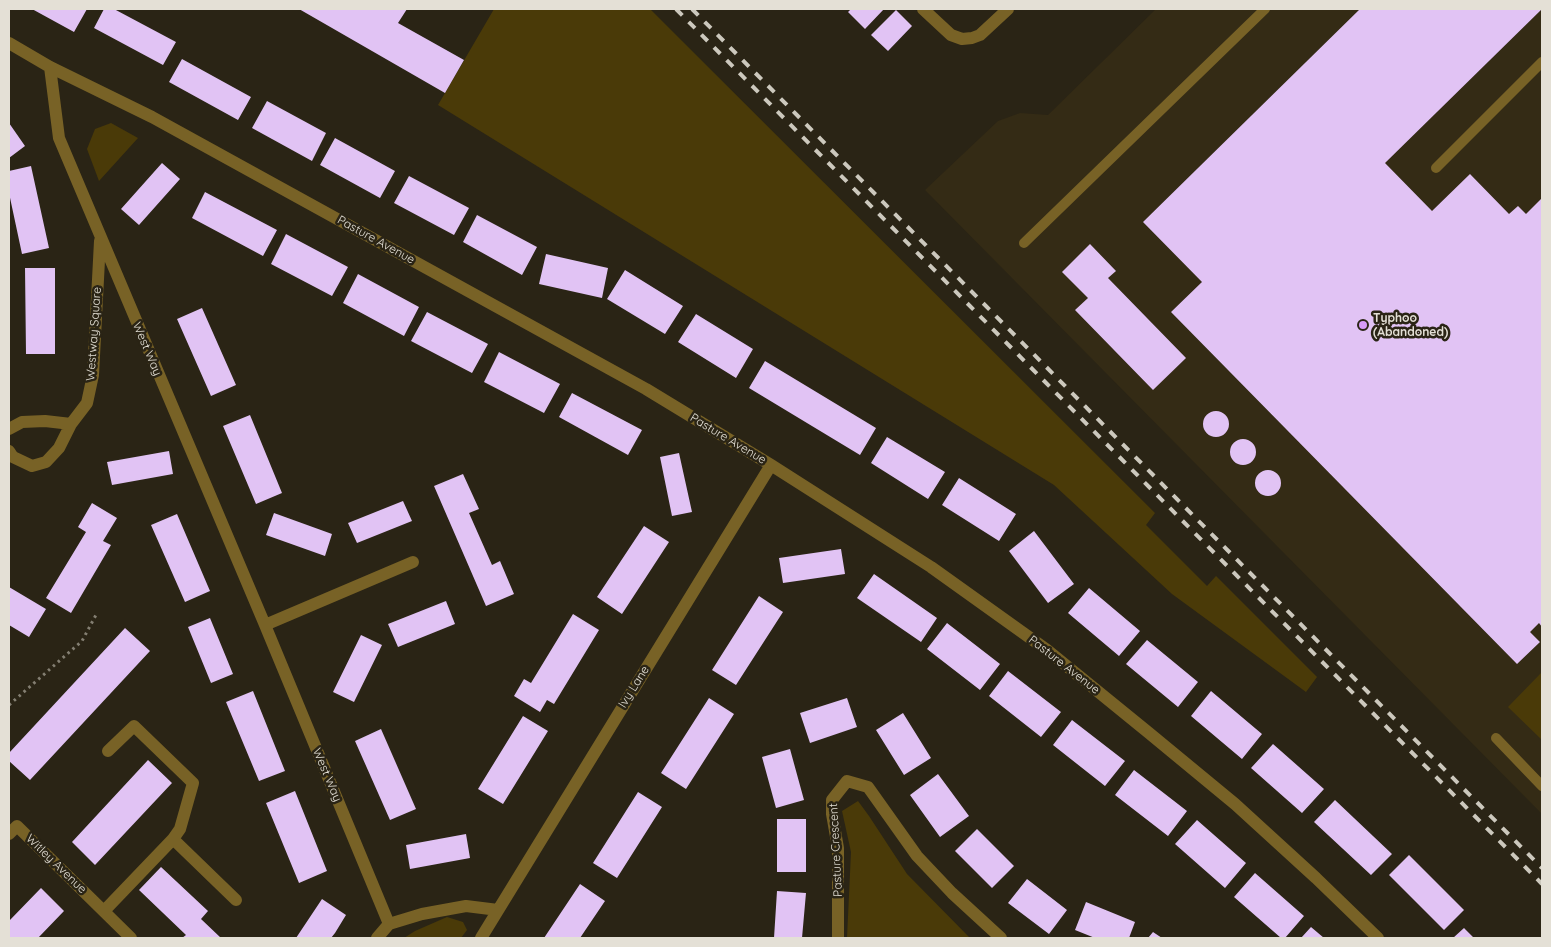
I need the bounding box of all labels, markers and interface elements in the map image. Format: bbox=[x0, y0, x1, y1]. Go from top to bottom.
street label: Pasture Avenue bbox=[335, 213, 417, 267]
street label: Westway Square bbox=[84, 287, 104, 381]
place label: Typhoo (Abandoned) bbox=[1373, 311, 1448, 339]
marker: Typhoo (Abandoned) bbox=[1357, 319, 1369, 331]
street label: West Way bbox=[129, 320, 165, 378]
street label: Pasture Avenue bbox=[687, 411, 769, 467]
street label: Pasture Avenue bbox=[1026, 633, 1102, 697]
street label: Ivy Lane bbox=[615, 663, 653, 711]
street label: West Way bbox=[309, 746, 345, 804]
street label: Pasture Crescent bbox=[826, 803, 846, 897]
street label: Witley Avenue bbox=[23, 831, 89, 897]

